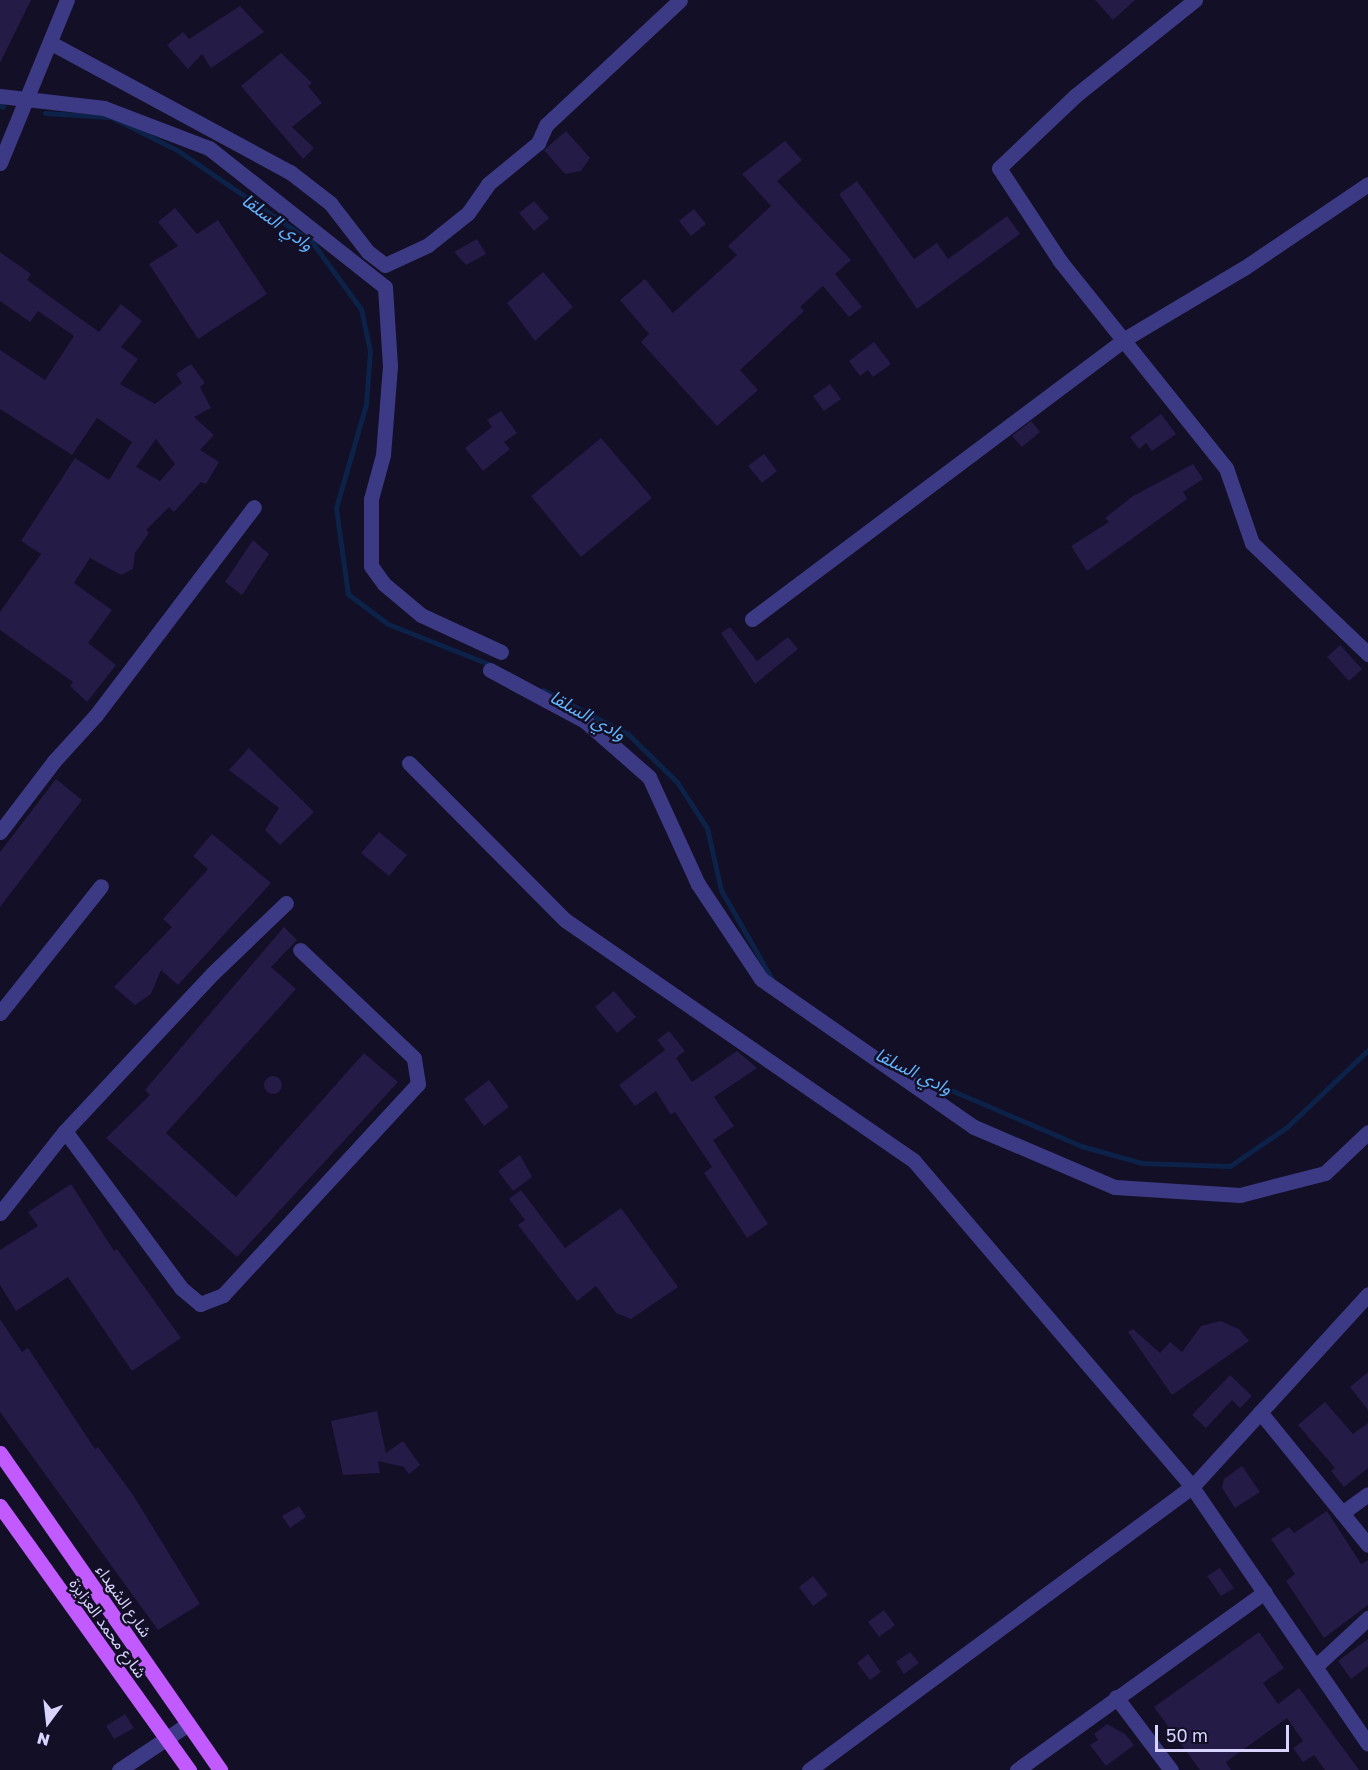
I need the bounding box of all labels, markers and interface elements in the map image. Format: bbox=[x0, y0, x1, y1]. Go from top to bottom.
water label: وادي السلقا bbox=[238, 189, 318, 255]
water label: وادي السلقا bbox=[547, 685, 629, 745]
water label: وادي السلقا bbox=[872, 1043, 956, 1099]
street label: شارع الشهداء bbox=[92, 1561, 156, 1641]
street label: شارع محمد العزايزة bbox=[65, 1574, 151, 1682]
north arrow bbox=[18, 1692, 78, 1752]
scale bar bbox=[1158, 1713, 1292, 1751]
text: 50 m bbox=[1166, 1724, 1208, 1746]
text: N bbox=[35, 1728, 52, 1751]

